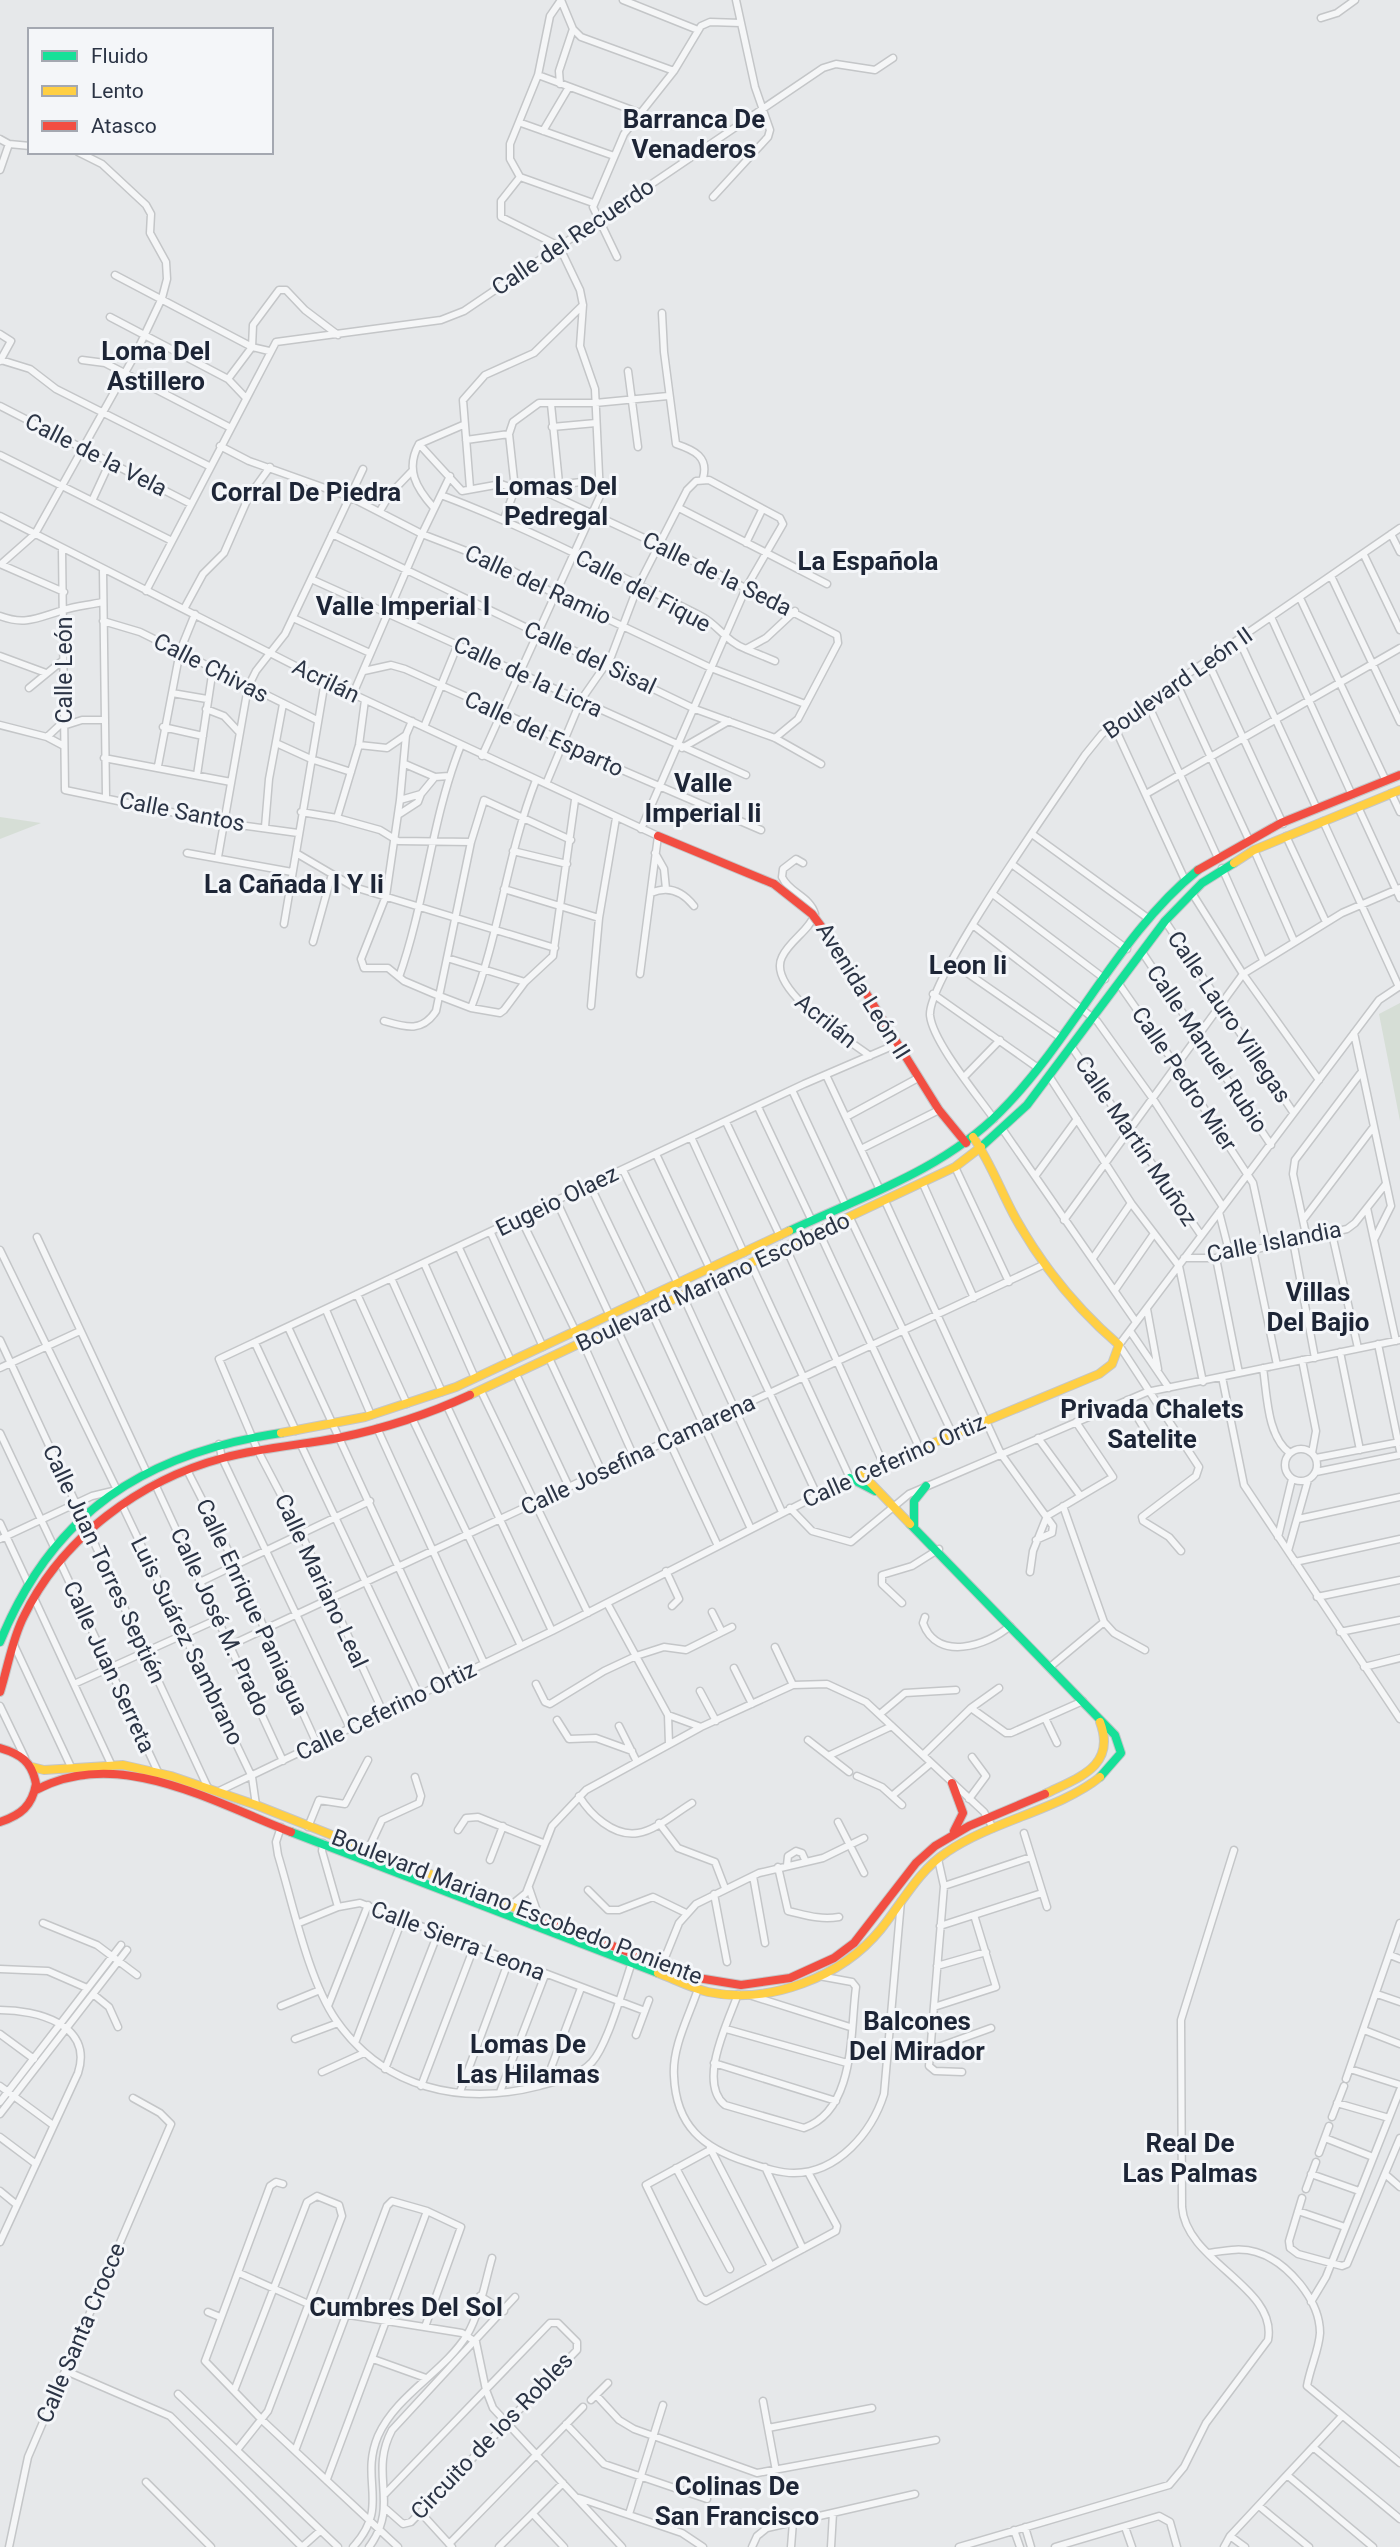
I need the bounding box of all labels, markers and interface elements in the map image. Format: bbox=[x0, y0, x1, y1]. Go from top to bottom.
legend bbox=[28, 28, 273, 154]
text: Fluido bbox=[91, 44, 148, 68]
text: Lento bbox=[91, 79, 144, 103]
district label: Barranca De Venaderos bbox=[623, 104, 765, 164]
text: Atasco bbox=[91, 114, 157, 138]
street label: Calle del Recuerdo bbox=[487, 173, 659, 301]
district label: Loma Del Astillero bbox=[101, 336, 211, 396]
street label: Calle de la Vela bbox=[21, 408, 171, 502]
district label: Lomas Del Pedregal bbox=[495, 471, 617, 531]
district label: Corral De Piedra bbox=[211, 477, 401, 507]
street label: Calle de la Seda bbox=[638, 526, 796, 622]
street label: Calle del Ramio bbox=[460, 539, 616, 631]
street label: Calle del Fique bbox=[571, 544, 715, 638]
district label: La Española bbox=[797, 546, 939, 576]
district label: Valle Imperial I bbox=[316, 591, 490, 621]
street label: Calle del Sisal bbox=[520, 616, 660, 700]
street label: Calle León bbox=[51, 617, 78, 723]
street label: Boulevard León II bbox=[1098, 621, 1258, 745]
street label: Calle Chivas bbox=[149, 628, 273, 708]
street label: Calle de la Licra bbox=[449, 631, 607, 723]
street label: Acrilán bbox=[288, 653, 364, 709]
street label: Calle del Esparto bbox=[460, 685, 628, 783]
district label: Valle Imperial Ii bbox=[645, 768, 761, 828]
street label: Calle Santos bbox=[117, 787, 247, 837]
district label: La Cañada I Y Ii bbox=[204, 869, 384, 899]
street label: Avenida León II bbox=[810, 918, 916, 1064]
street label: Calle Lauro Villegas bbox=[1161, 926, 1297, 1108]
district label: Leon Ii bbox=[929, 950, 1007, 980]
street label: Calle Manuel Rubio bbox=[1141, 960, 1273, 1138]
street label: Acrilán bbox=[790, 988, 862, 1054]
street label: Calle Pedro Mier bbox=[1126, 1002, 1242, 1156]
street label: Calle Martín Muñoz bbox=[1069, 1051, 1203, 1231]
street label: Eugeio Olaez bbox=[491, 1160, 623, 1242]
street label: Boulevard Mariano Escobedo bbox=[572, 1207, 854, 1357]
street label: Calle Islandia bbox=[1204, 1216, 1344, 1268]
district label: Villas Del Bajio bbox=[1266, 1277, 1370, 1337]
street label: Calle Josefina Camarena bbox=[517, 1389, 759, 1521]
district label: Privada Chalets Satelite bbox=[1060, 1394, 1244, 1454]
street label: Calle Ceferino Ortiz bbox=[798, 1409, 990, 1513]
street label: Calle Juan Torres Septién bbox=[37, 1440, 171, 1688]
street label: Calle Mariano Leal bbox=[269, 1490, 373, 1672]
street label: Calle Enrique Paniagua bbox=[190, 1495, 314, 1719]
street label: Calle José M. Prado bbox=[165, 1524, 275, 1720]
street label: Luis Suárez Sambrano bbox=[125, 1532, 249, 1750]
street label: Calle Juan Serreta bbox=[57, 1577, 161, 1757]
street label: Calle Ceferino Ortiz bbox=[291, 1656, 481, 1766]
street label: Boulevard Mariano Escobedo Poniente bbox=[328, 1824, 706, 1990]
street label: Calle Sierra Leona bbox=[367, 1895, 549, 1987]
district label: Balcones Del Mirador bbox=[849, 2006, 985, 2066]
district label: Lomas De Las Hilamas bbox=[456, 2029, 600, 2089]
district label: Real De Las Palmas bbox=[1122, 2128, 1258, 2188]
street label: Calle Santa Crocce bbox=[31, 2239, 131, 2427]
district label: Cumbres Del Sol bbox=[309, 2292, 503, 2322]
street label: Circuito de los Robles bbox=[405, 2347, 579, 2525]
district label: Colinas De San Francisco bbox=[655, 2471, 819, 2531]

